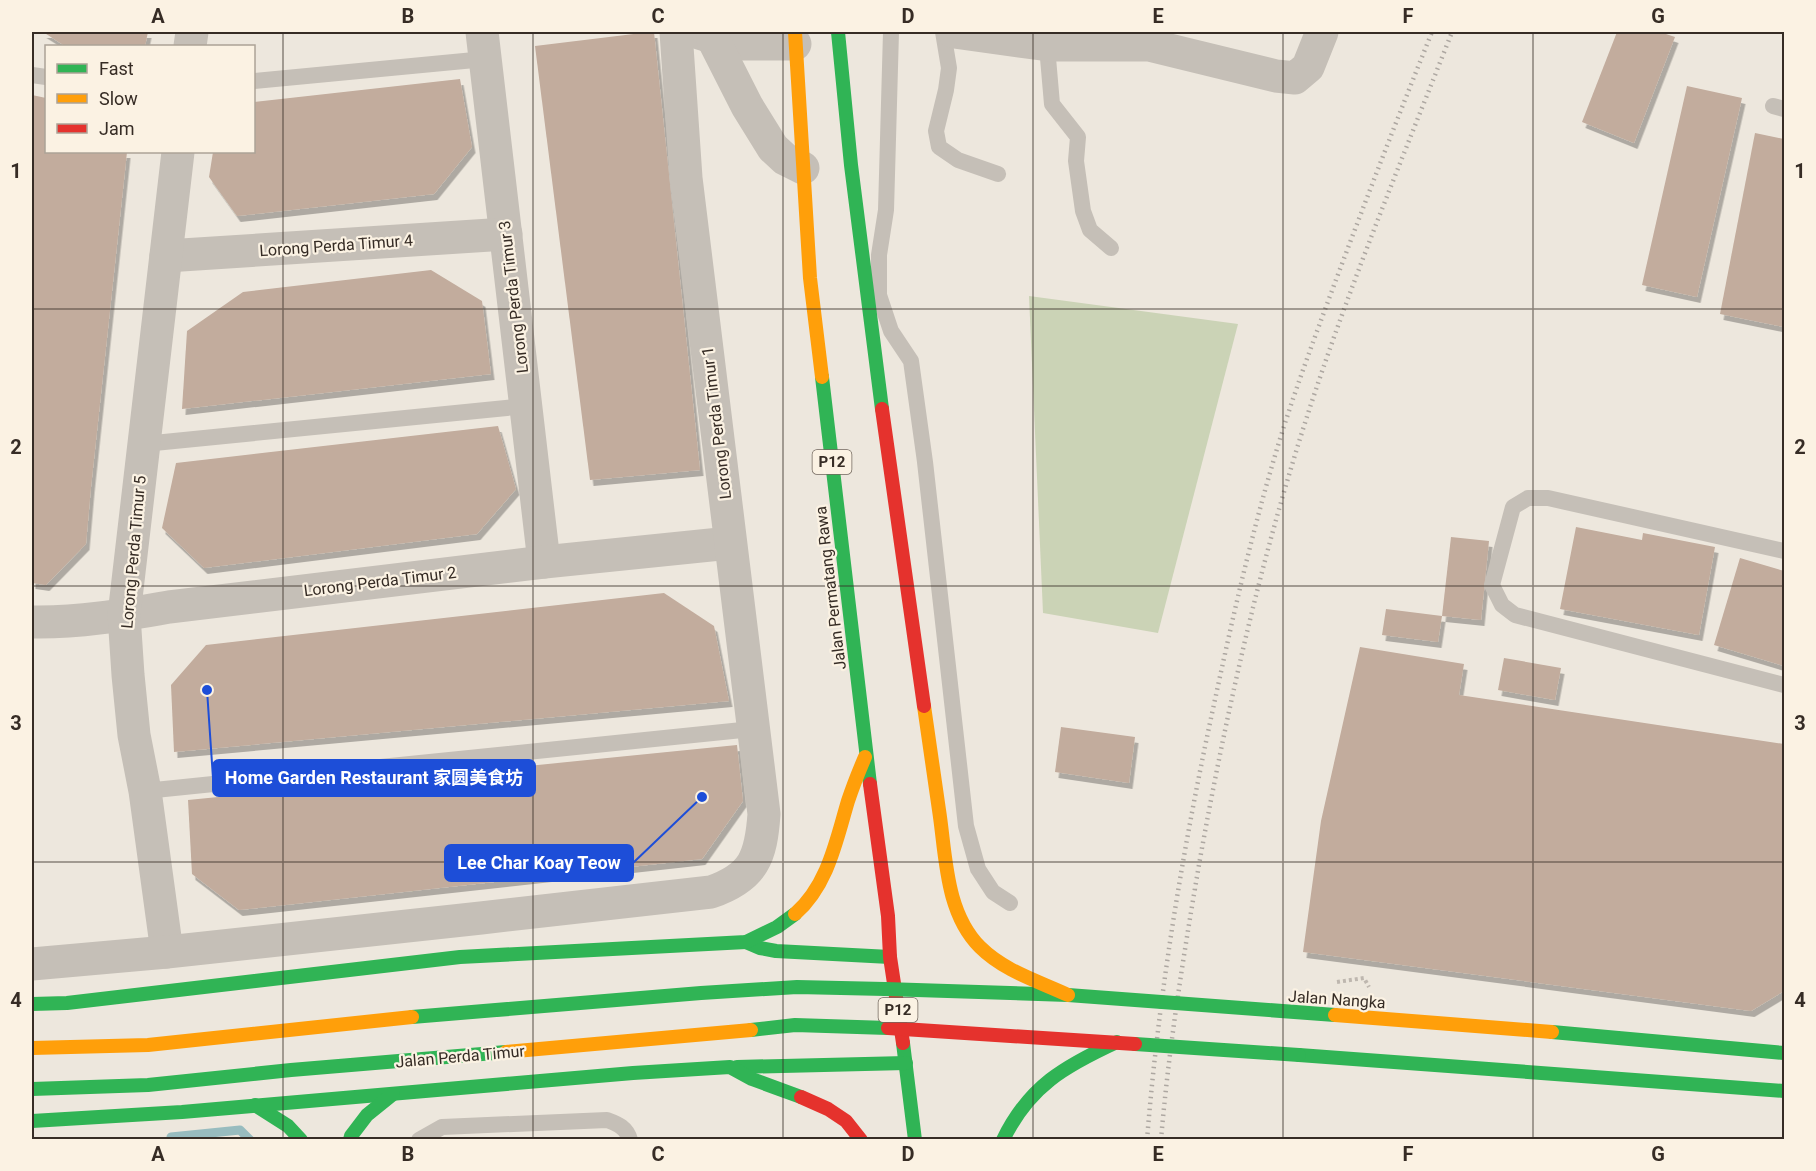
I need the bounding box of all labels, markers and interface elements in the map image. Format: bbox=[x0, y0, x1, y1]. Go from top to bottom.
text: A bbox=[151, 4, 165, 28]
text: B bbox=[402, 4, 414, 28]
text: C bbox=[651, 4, 665, 28]
text: D bbox=[902, 4, 915, 28]
text: E bbox=[1152, 4, 1164, 28]
text: F bbox=[1403, 4, 1414, 28]
text: G bbox=[1651, 4, 1665, 28]
legend bbox=[45, 45, 255, 153]
text: Fast bbox=[99, 58, 134, 79]
text: Slow bbox=[99, 88, 138, 109]
text: Jam bbox=[99, 118, 135, 139]
text: 1 bbox=[10, 159, 22, 183]
text: 1 bbox=[1794, 159, 1806, 183]
street label: Lorong Perda Timur 3 bbox=[495, 219, 532, 374]
street label: Lorong Perda Timur 4 bbox=[259, 231, 413, 260]
street label: Lorong Perda Timur 1 bbox=[698, 345, 735, 500]
text: 2 bbox=[10, 435, 22, 459]
text: 2 bbox=[1794, 435, 1806, 459]
road number: P12 bbox=[812, 450, 852, 474]
street label: Lorong Perda Timur 5 bbox=[117, 475, 150, 629]
street label: Jalan Permatang Rawa bbox=[811, 505, 850, 671]
street label: Lorong Perda Timur 2 bbox=[303, 563, 458, 600]
text: 3 bbox=[10, 711, 22, 735]
text: 3 bbox=[1794, 711, 1806, 735]
callout: Home Garden Restaurant 家圆美食坊 bbox=[213, 760, 535, 796]
text: Home Garden Restaurant 家圆美食坊 bbox=[225, 767, 523, 788]
callout: Lee Char Koay Teow bbox=[445, 845, 633, 881]
text: Lee Char Koay Teow bbox=[457, 852, 621, 873]
street label: Jalan Nangka bbox=[1288, 987, 1386, 1012]
text: 4 bbox=[10, 988, 22, 1012]
text: 4 bbox=[1794, 988, 1806, 1012]
road number: P12 bbox=[878, 998, 918, 1022]
street label: Jalan Perda Timur bbox=[395, 1041, 526, 1072]
text: A bbox=[151, 1142, 165, 1166]
text: B bbox=[402, 1142, 414, 1166]
text: C bbox=[651, 1142, 665, 1166]
text: D bbox=[902, 1142, 915, 1166]
text: E bbox=[1152, 1142, 1164, 1166]
text: F bbox=[1403, 1142, 1414, 1166]
text: G bbox=[1651, 1142, 1665, 1166]

